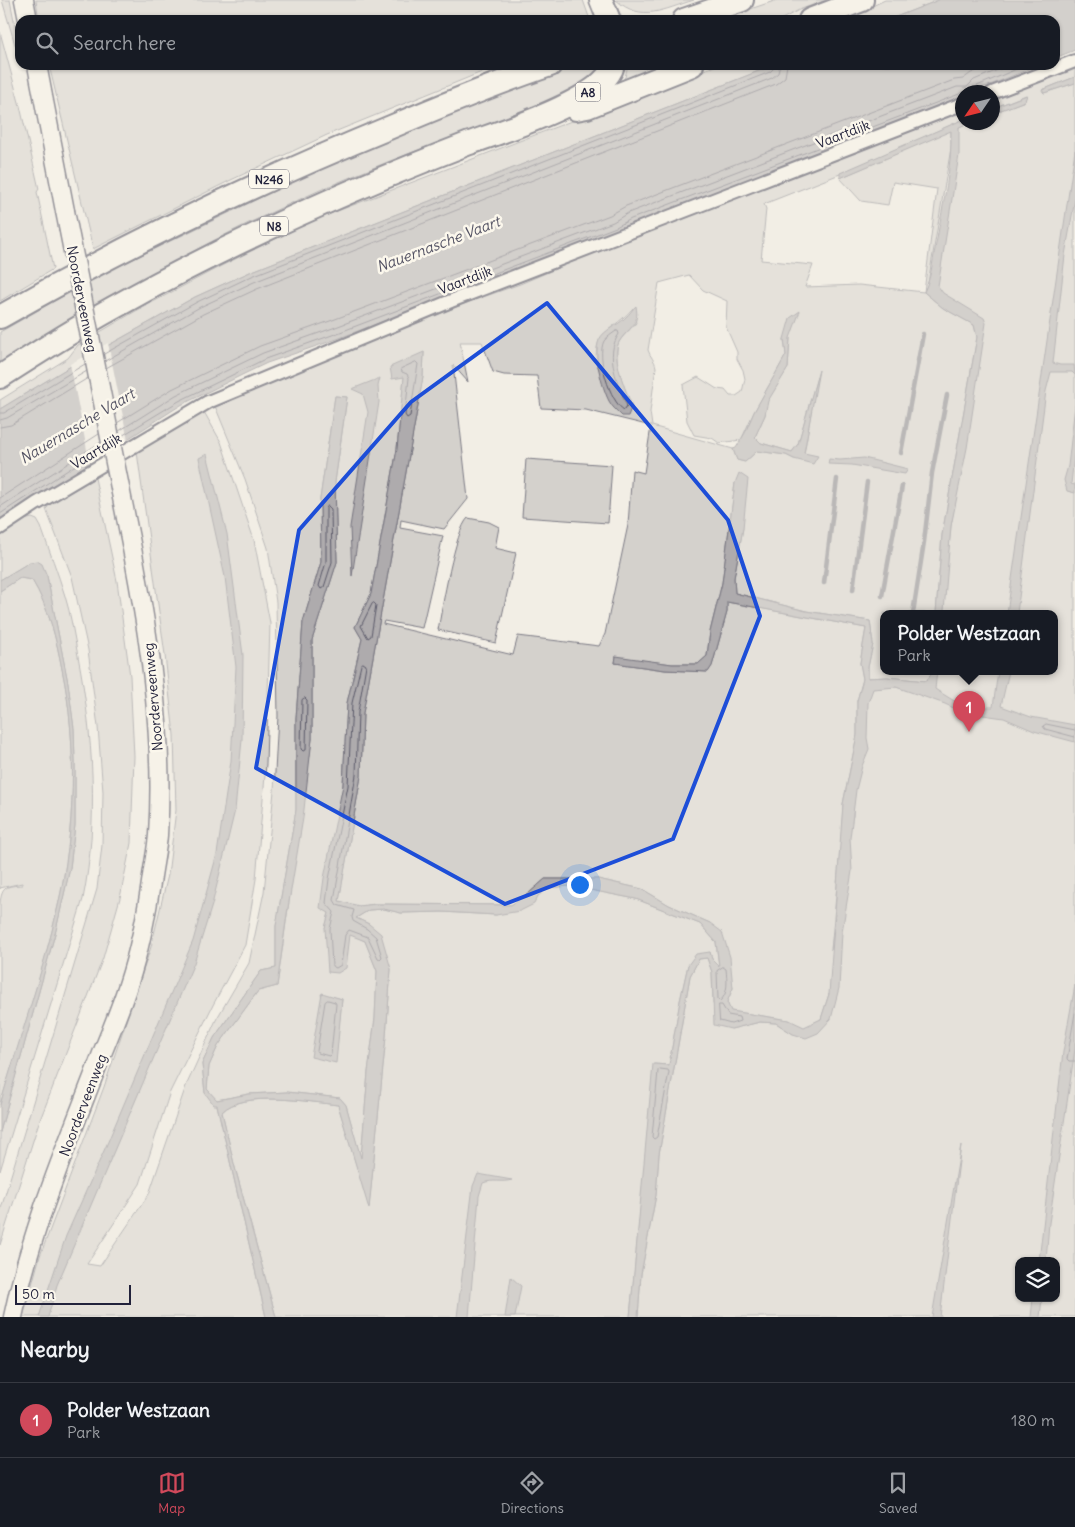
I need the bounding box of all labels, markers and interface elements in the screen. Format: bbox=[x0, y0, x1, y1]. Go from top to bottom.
search box bbox=[15, 15, 1060, 70]
icon: search bbox=[33, 29, 61, 57]
text: Search here bbox=[73, 31, 176, 55]
road number: A8 bbox=[576, 82, 600, 101]
north arrow bbox=[955, 85, 1000, 130]
street label: Vaartdijk bbox=[814, 116, 872, 152]
road number: N246 bbox=[249, 170, 289, 188]
water label: Nauernasche Vaart bbox=[374, 211, 504, 276]
road number: N8 bbox=[260, 217, 288, 236]
street label: Noorderveenweg bbox=[63, 244, 101, 354]
street label: Vaartdijk bbox=[436, 262, 494, 298]
water label: Nauernasche Vaart bbox=[16, 383, 140, 468]
street label: Vaartdijk bbox=[67, 429, 125, 473]
popup bbox=[880, 610, 1058, 675]
text: Polder Westzaan bbox=[898, 621, 1040, 645]
street label: Noorderveenweg bbox=[139, 642, 167, 752]
text: Park bbox=[898, 645, 931, 665]
pin: 1 bbox=[953, 691, 985, 732]
your location bbox=[567, 872, 593, 898]
street label: Noorderveenweg bbox=[55, 1051, 111, 1159]
map controls bbox=[1015, 1257, 1060, 1302]
button: layers bbox=[1015, 1257, 1060, 1302]
scale bar bbox=[15, 1282, 131, 1305]
text: 50 m bbox=[22, 1285, 55, 1303]
text: Nearby bbox=[20, 1336, 90, 1363]
text: Polder Westzaan bbox=[67, 1398, 210, 1422]
text: 1 bbox=[33, 1410, 39, 1430]
text: 180 m bbox=[1011, 1410, 1055, 1430]
text: Park bbox=[67, 1422, 100, 1442]
tab: Map bbox=[158, 1469, 186, 1517]
tab: Directions bbox=[501, 1469, 564, 1517]
tab: Saved bbox=[879, 1469, 917, 1517]

